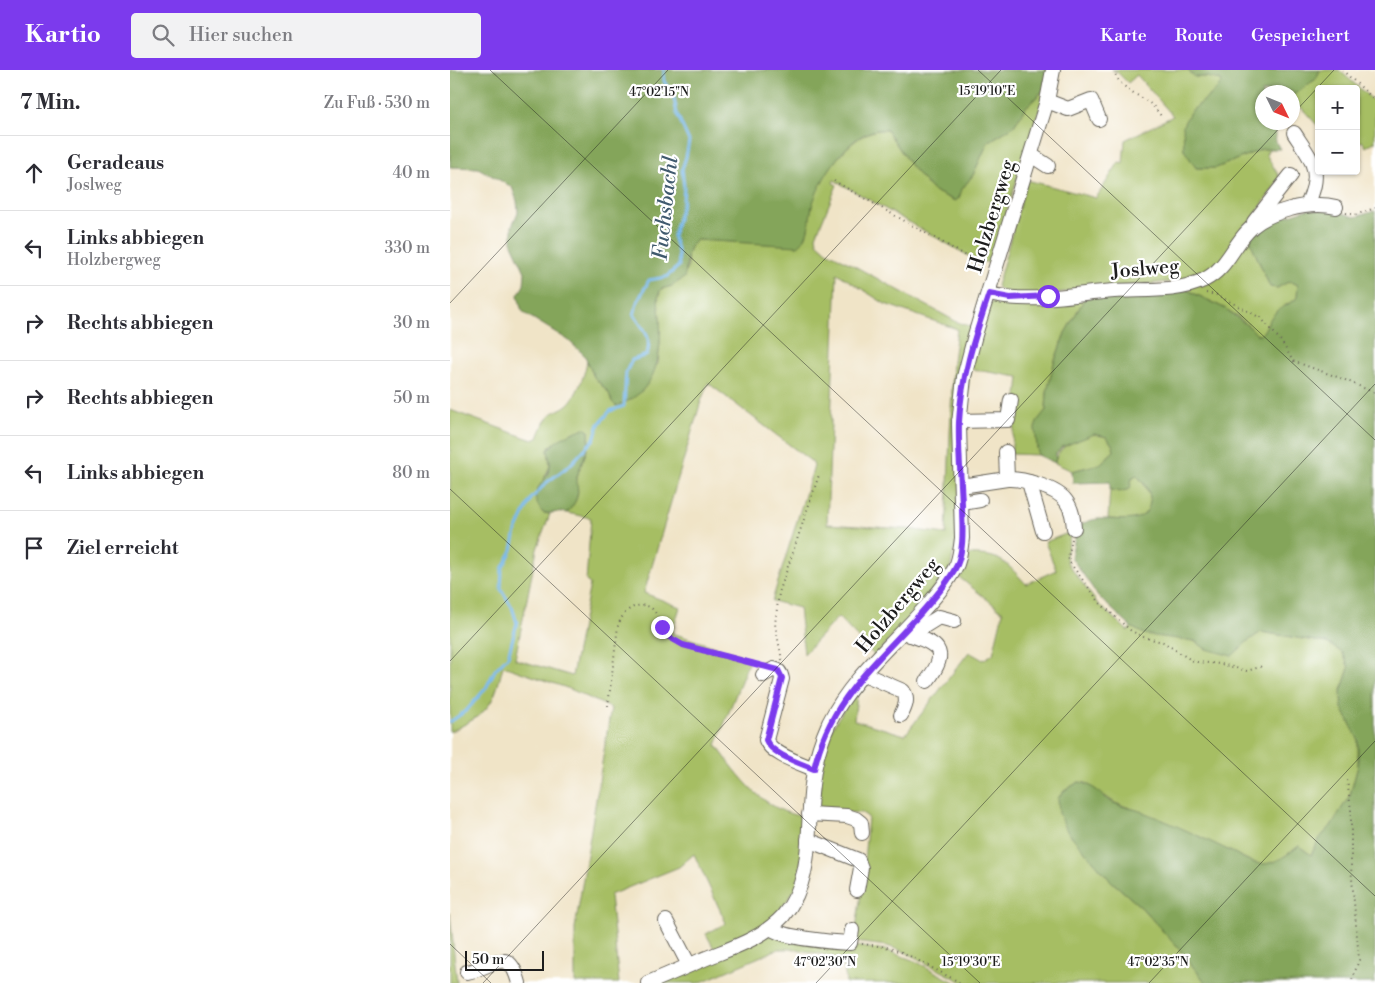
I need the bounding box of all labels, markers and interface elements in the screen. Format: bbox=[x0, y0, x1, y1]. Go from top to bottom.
search box bbox=[131, 13, 481, 58]
text: Kartio bbox=[25, 20, 101, 50]
icon: search bbox=[149, 21, 177, 49]
text: Hier suchen bbox=[189, 23, 293, 47]
text: Karte bbox=[1100, 24, 1147, 47]
text: Route bbox=[1175, 24, 1223, 47]
text: Gespeichert bbox=[1251, 24, 1350, 47]
text: 15°19'10"E bbox=[959, 84, 1015, 99]
text: 47°02'15"N bbox=[629, 85, 689, 100]
north arrow bbox=[1255, 85, 1300, 130]
map controls bbox=[1315, 85, 1360, 175]
button: + bbox=[1315, 85, 1360, 130]
text: 7 Min. bbox=[20, 90, 81, 116]
text: Zu Fuß · 530 m bbox=[324, 93, 430, 113]
button: − bbox=[1315, 130, 1360, 175]
text: Geradeaus bbox=[67, 151, 164, 175]
water label: Fuchsbachl bbox=[648, 155, 684, 261]
street label: Holzbergweg bbox=[963, 156, 1022, 276]
icon: ahead bbox=[20, 159, 48, 187]
text: 40 m bbox=[393, 163, 430, 183]
text: Joslweg bbox=[67, 175, 122, 195]
text: Links abbiegen bbox=[67, 226, 204, 250]
icon: left bbox=[20, 234, 48, 262]
text: 330 m bbox=[384, 238, 430, 258]
text: Holzbergweg bbox=[67, 250, 161, 270]
street label: Joslweg bbox=[1109, 254, 1181, 285]
route start bbox=[1037, 285, 1060, 308]
icon: right bbox=[20, 309, 48, 337]
text: Rechts abbiegen bbox=[67, 311, 213, 335]
text: 30 m bbox=[393, 313, 430, 333]
icon: right bbox=[20, 384, 48, 412]
text: Rechts abbiegen bbox=[67, 386, 213, 410]
text: 50 m bbox=[393, 388, 430, 408]
icon: left bbox=[20, 459, 48, 487]
text: Links abbiegen bbox=[67, 461, 204, 485]
text: 80 m bbox=[392, 463, 430, 483]
icon: arrive bbox=[20, 534, 48, 562]
text: Ziel erreicht bbox=[67, 536, 178, 560]
street label: Holzbergweg bbox=[851, 553, 946, 659]
route end bbox=[651, 616, 674, 639]
scale bar bbox=[465, 948, 544, 971]
text: 50 m bbox=[472, 951, 504, 969]
text: 47°02'30"N bbox=[794, 955, 856, 970]
text: 15°19'30"E bbox=[942, 955, 1000, 970]
text: 47°02'35"N bbox=[1127, 955, 1189, 970]

